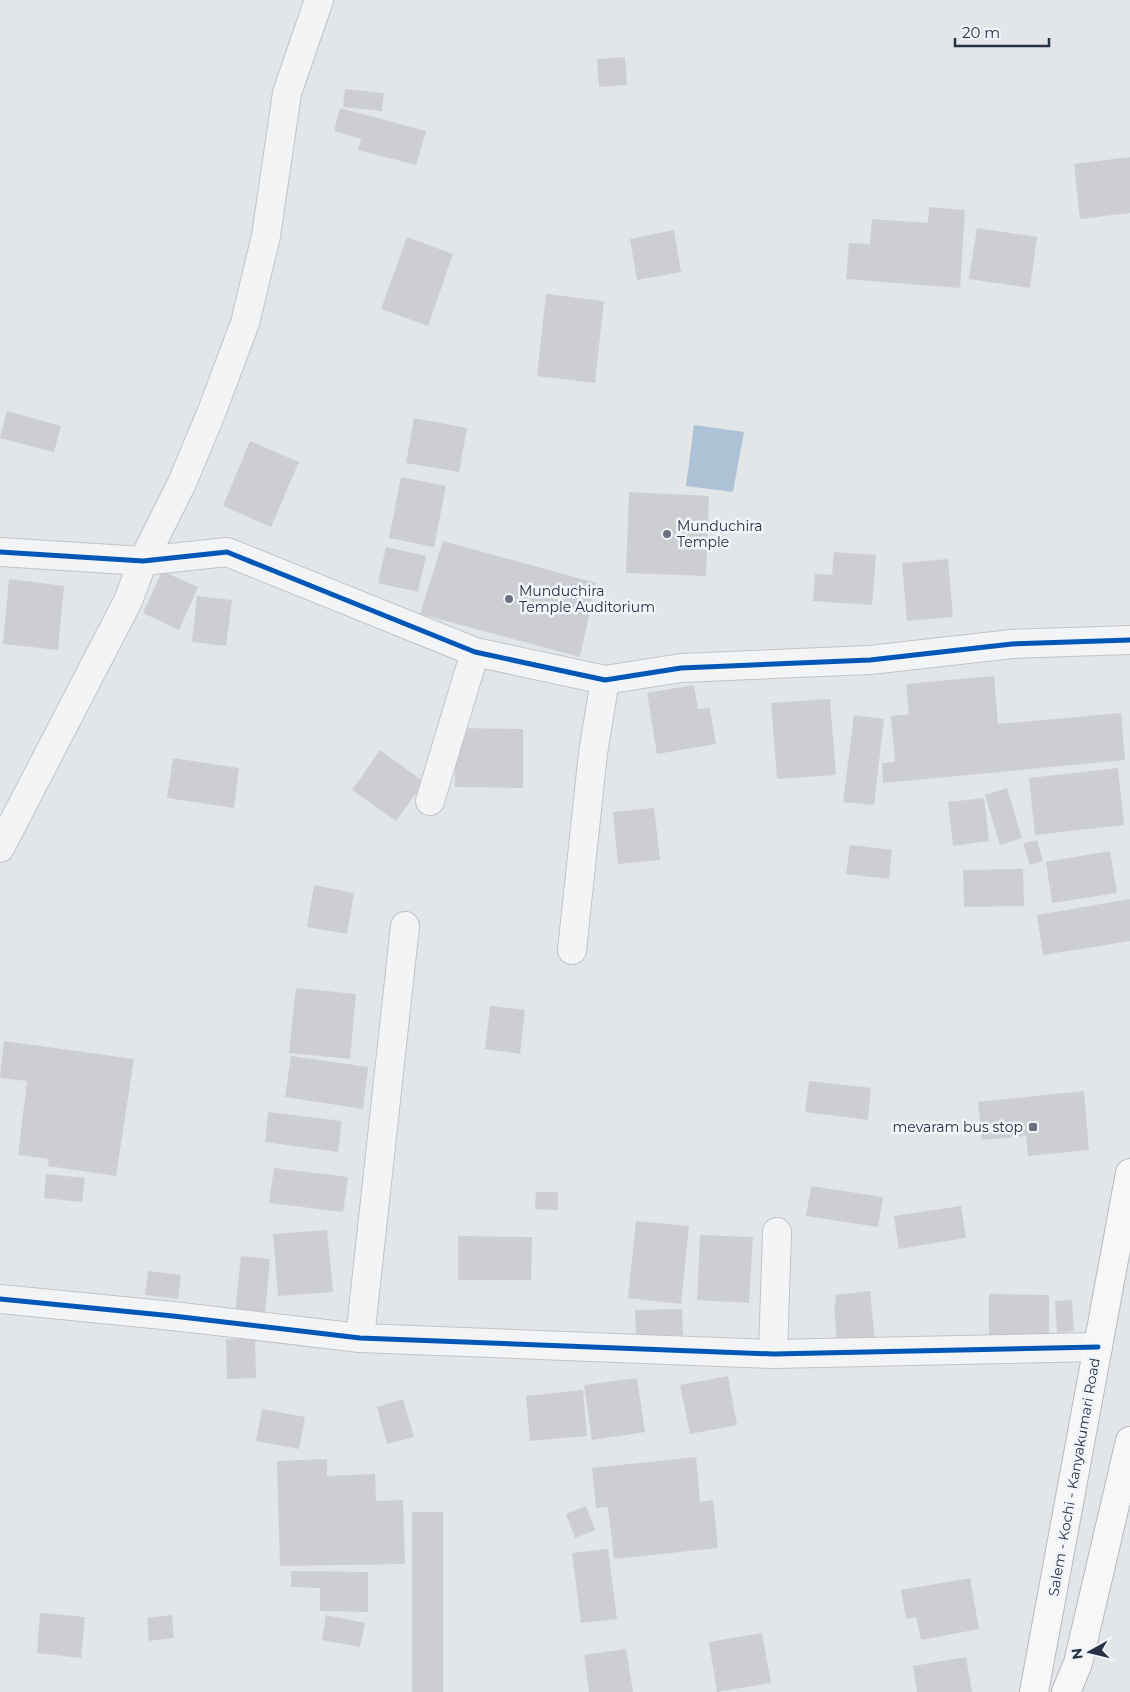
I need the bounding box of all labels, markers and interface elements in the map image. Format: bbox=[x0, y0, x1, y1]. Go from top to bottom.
scale bar bbox=[955, 15, 1049, 47]
text: 20 m bbox=[962, 23, 1000, 42]
place label: Munduchira Temple bbox=[677, 517, 762, 551]
marker: Munduchira Temple bbox=[661, 528, 673, 540]
place label: Munduchira Temple Auditorium bbox=[519, 582, 655, 616]
marker: Munduchira Temple Auditorium bbox=[503, 593, 515, 605]
place label: mevaram bus stop bbox=[893, 1118, 1023, 1136]
marker: mevaram bus stop bbox=[1027, 1121, 1039, 1133]
street label: Salem - Kochi - Kanyakumari Road bbox=[1044, 1356, 1104, 1598]
north arrow bbox=[1065, 1627, 1115, 1677]
text: N bbox=[1067, 1647, 1087, 1661]

